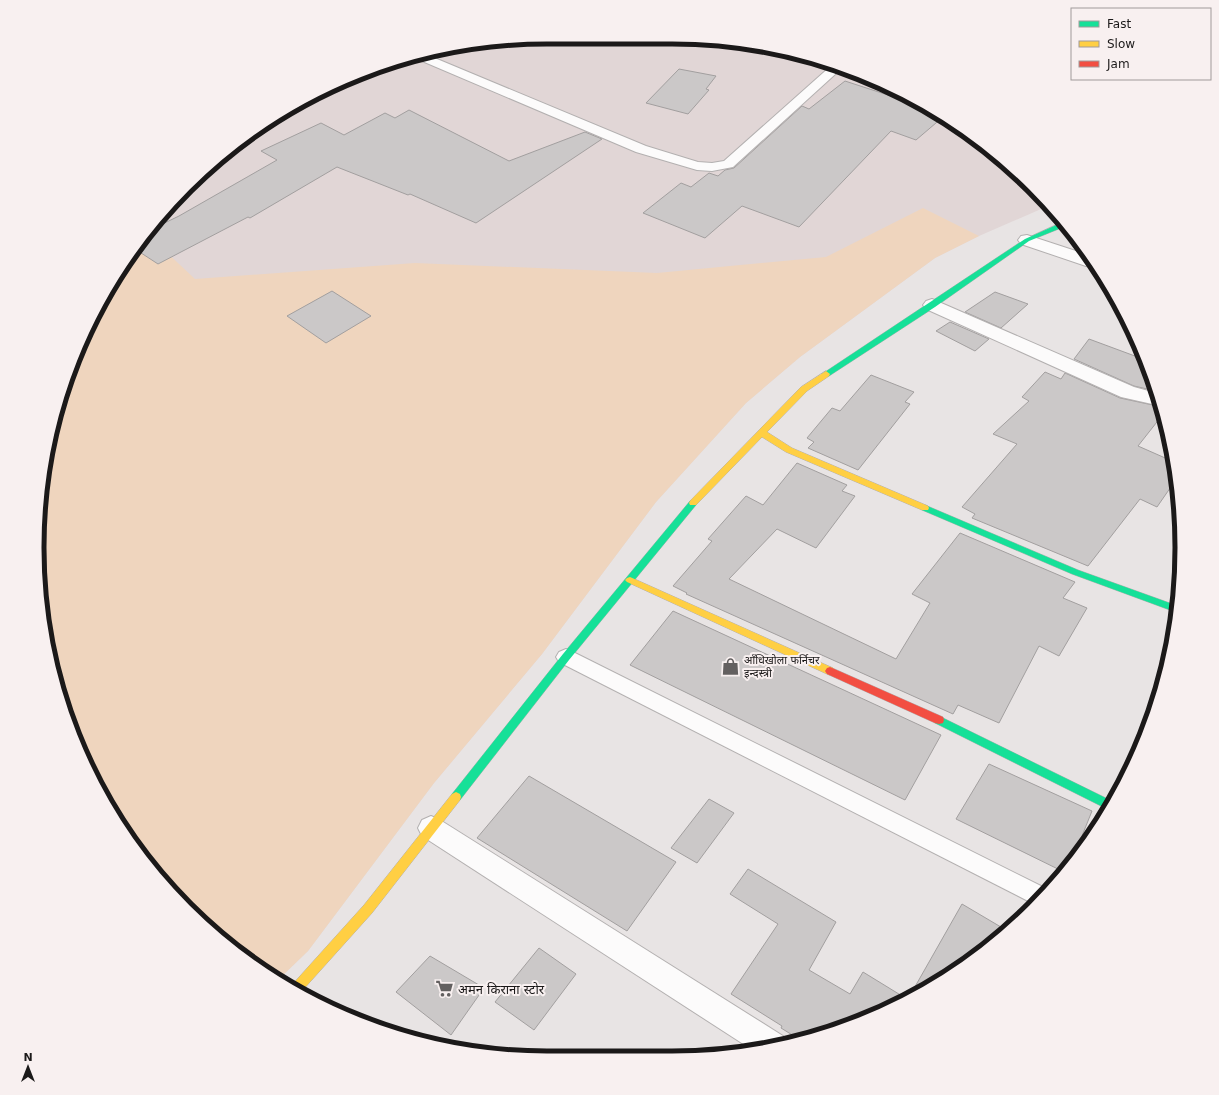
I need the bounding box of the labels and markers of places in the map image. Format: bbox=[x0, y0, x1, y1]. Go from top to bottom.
place label: आँधिखोला फर्निचर इन्दस्त्री bbox=[744, 653, 820, 680]
shop icon: आँधिखोला फर्निचर इन्दस्त्री bbox=[721, 656, 741, 676]
supermarket icon: अमन किराना स्टोर bbox=[435, 979, 455, 999]
place label: अमन किराना स्टोर bbox=[458, 982, 545, 997]

